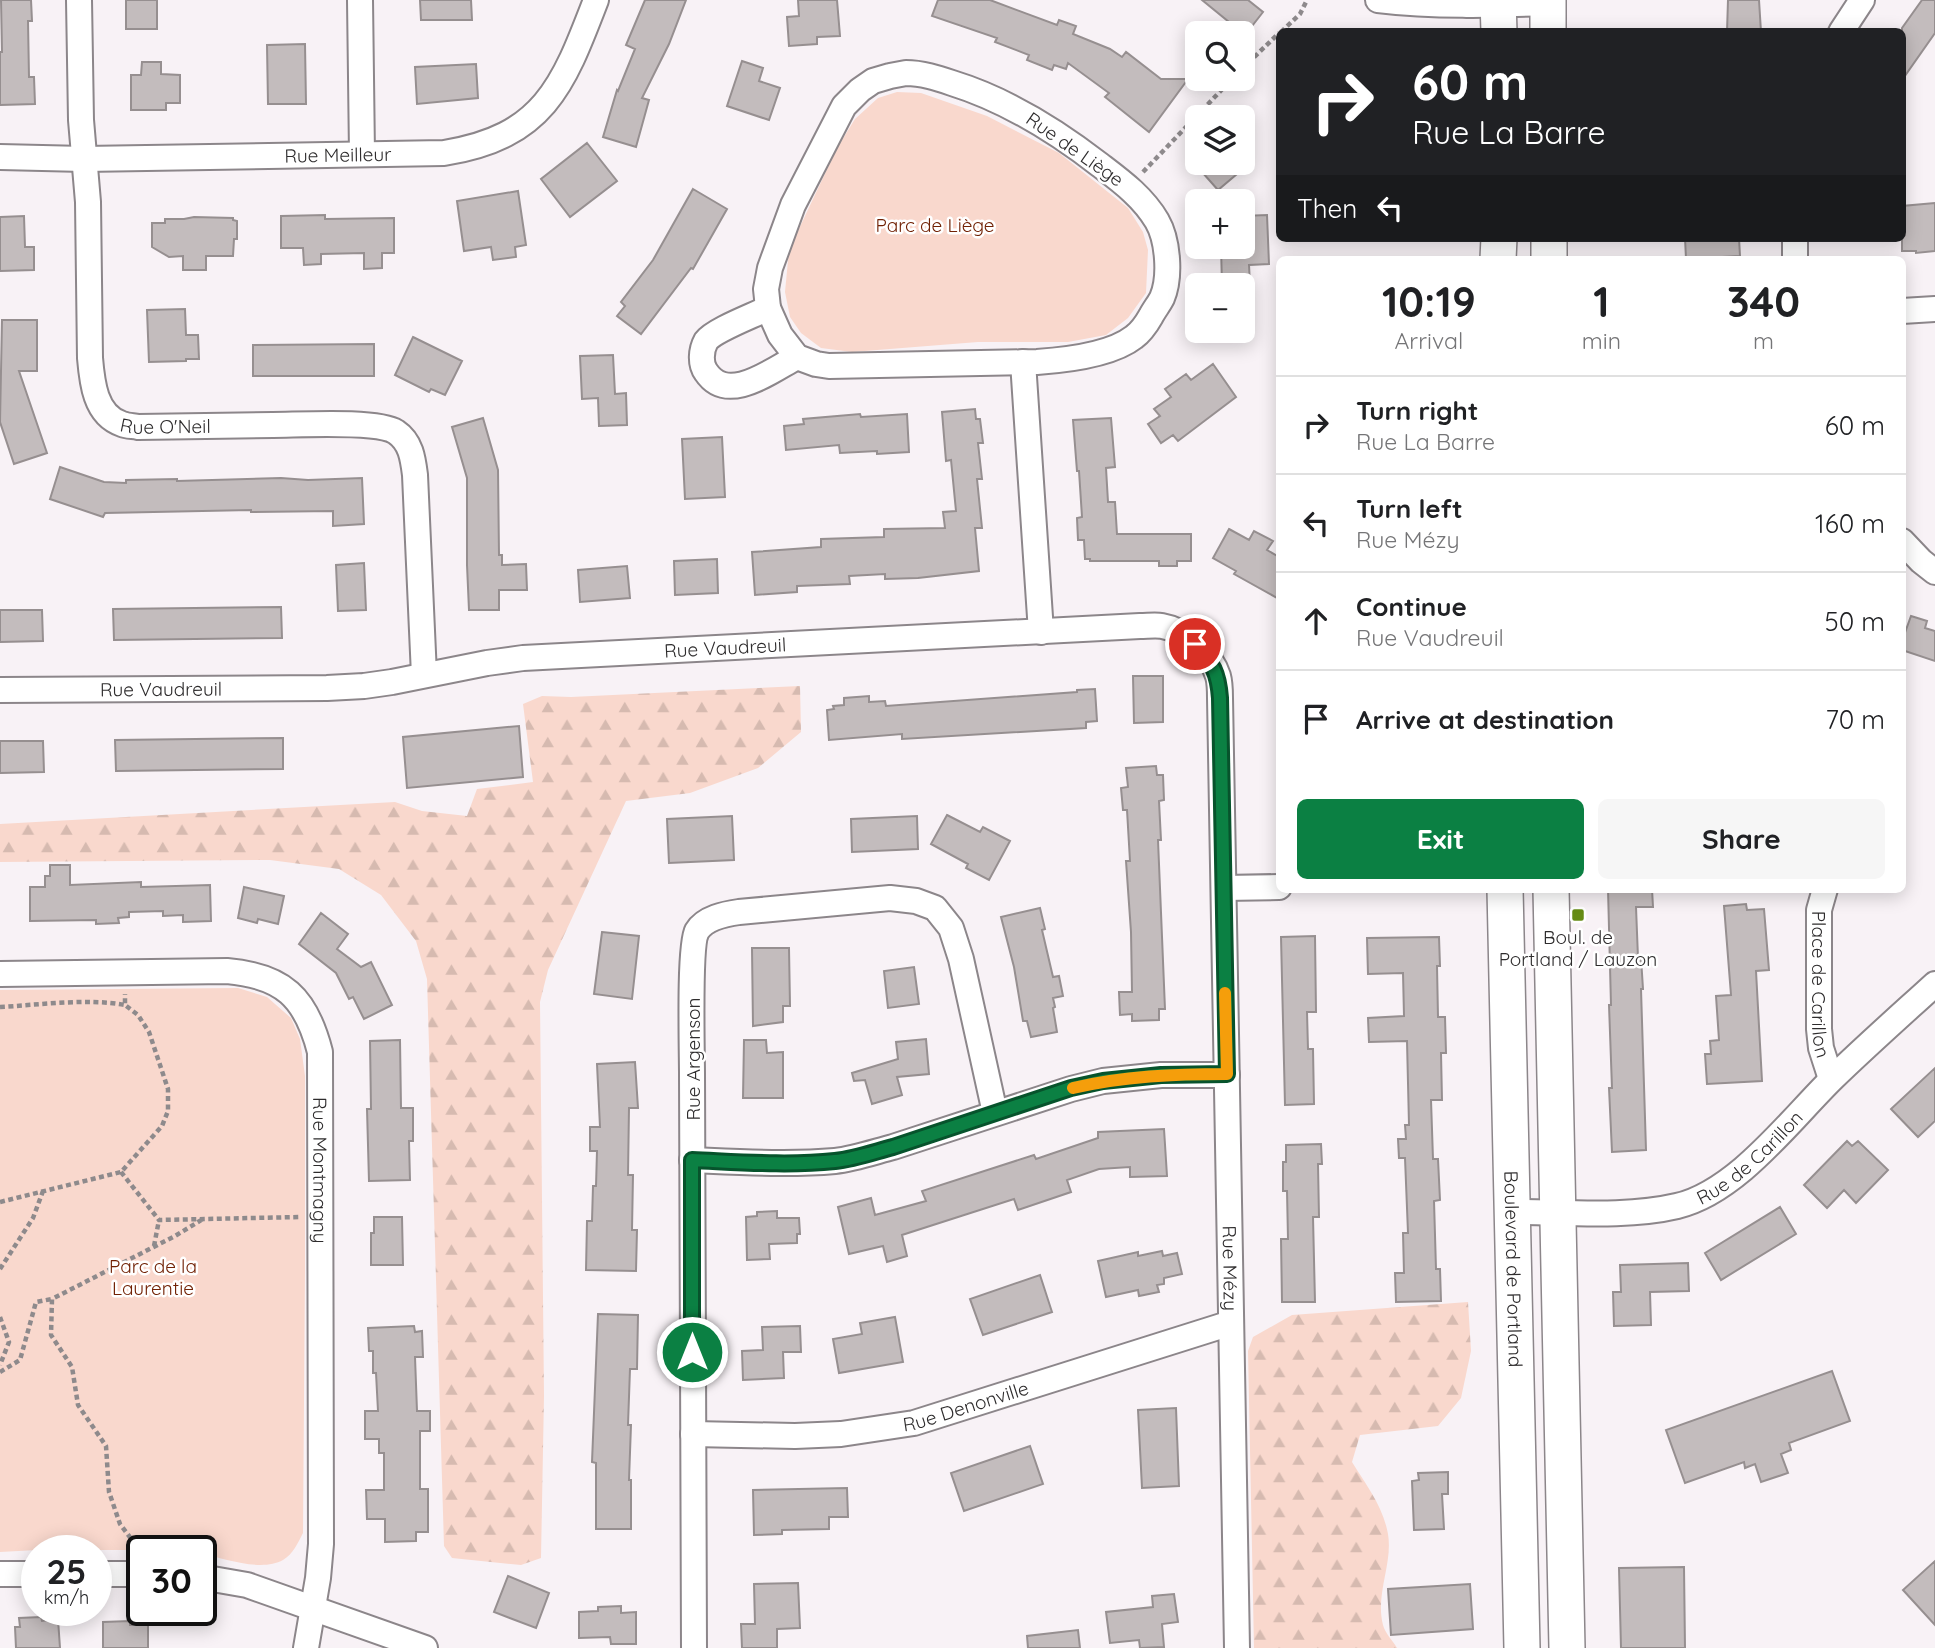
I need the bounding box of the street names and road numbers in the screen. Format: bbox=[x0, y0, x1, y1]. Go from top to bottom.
street label: Rue de Liège bbox=[1022, 107, 1128, 191]
street label: Rue Meilleur bbox=[284, 142, 392, 168]
street label: Rue O'Neil bbox=[118, 412, 211, 439]
street label: Rue Vaudreuil bbox=[663, 632, 787, 663]
street label: Rue Vaudreuil bbox=[100, 677, 222, 701]
street label: Place de Carillon bbox=[1807, 911, 1835, 1061]
street label: Rue Argenson bbox=[681, 997, 705, 1121]
street label: Rue Montmagny bbox=[308, 1097, 332, 1243]
street label: Rue de Carillon bbox=[1692, 1106, 1808, 1210]
street label: Boulevard de Portland bbox=[1499, 1170, 1528, 1368]
street label: Rue Mézy bbox=[1217, 1225, 1243, 1311]
street label: Rue Denonville bbox=[901, 1376, 1032, 1437]

